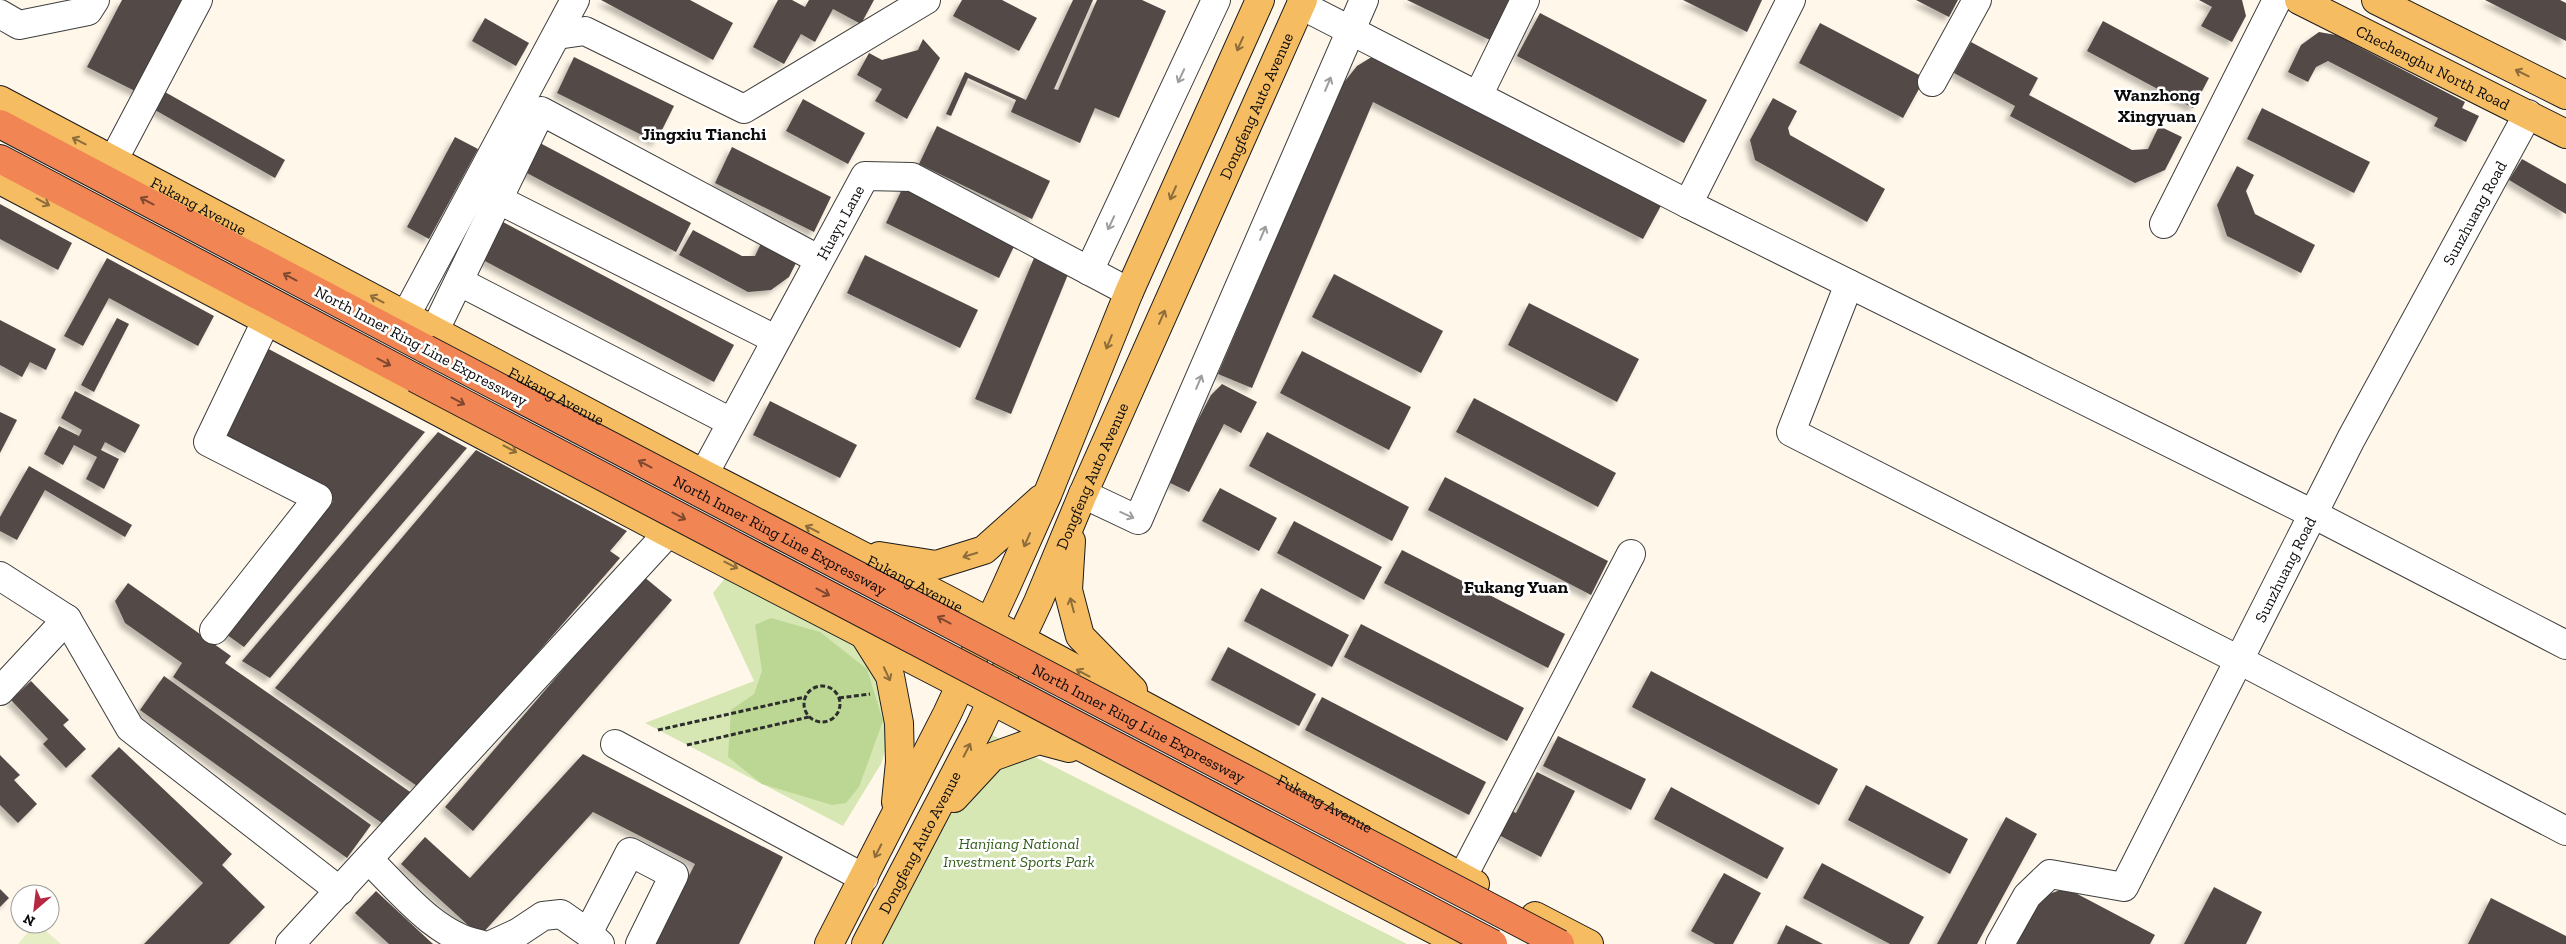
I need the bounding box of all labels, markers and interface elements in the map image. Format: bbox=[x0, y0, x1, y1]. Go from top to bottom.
street label: Chechenghu North Road bbox=[2353, 21, 2513, 114]
street label: Dongfeng Auto Avenue bbox=[1215, 30, 1297, 182]
one-way arrow bbox=[1235, 36, 1244, 51]
one-way arrow bbox=[1175, 68, 1185, 83]
one-way arrow bbox=[2515, 68, 2530, 78]
one-way arrow bbox=[1323, 77, 1333, 92]
district label: Wanzhong Xingyuan bbox=[2114, 84, 2200, 127]
district label: Jingxiu Tianchi bbox=[642, 123, 767, 145]
one-way arrow bbox=[72, 136, 87, 145]
street label: Sunzhuang Road bbox=[2438, 157, 2510, 268]
street label: Fukang Avenue bbox=[148, 172, 250, 239]
street label: Huayu Lane bbox=[812, 182, 868, 263]
one-way arrow bbox=[1168, 185, 1178, 200]
one-way arrow bbox=[139, 196, 154, 206]
one-way arrow bbox=[35, 198, 50, 207]
one-way arrow bbox=[1106, 215, 1116, 230]
one-way arrow bbox=[1259, 226, 1269, 241]
one-way arrow bbox=[283, 272, 298, 282]
street label: North Inner Ring Line Expressway bbox=[312, 282, 531, 411]
one-way arrow bbox=[369, 294, 384, 304]
one-way arrow bbox=[1157, 310, 1167, 325]
one-way arrow bbox=[1103, 334, 1113, 349]
one-way arrow bbox=[376, 358, 391, 367]
street label: Fukang Avenue bbox=[505, 362, 608, 429]
one-way arrow bbox=[1194, 375, 1204, 390]
one-way arrow bbox=[450, 396, 465, 406]
street label: Dongfeng Auto Avenue bbox=[1052, 400, 1132, 552]
one-way arrow bbox=[503, 444, 518, 454]
one-way arrow bbox=[638, 459, 653, 468]
street label: North Inner Ring Line Expressway bbox=[670, 471, 891, 599]
one-way arrow bbox=[1119, 510, 1134, 520]
one-way arrow bbox=[672, 512, 686, 522]
street label: Sunzhuang Road bbox=[2250, 513, 2320, 625]
one-way arrow bbox=[804, 524, 819, 534]
one-way arrow bbox=[1021, 532, 1031, 547]
street label: Fukang Avenue bbox=[864, 550, 967, 616]
one-way arrow bbox=[962, 550, 978, 560]
one-way arrow bbox=[724, 560, 739, 570]
district label: Fukang Yuan bbox=[1464, 576, 1569, 598]
one-way arrow bbox=[816, 587, 831, 597]
one-way arrow bbox=[1066, 598, 1076, 614]
one-way arrow bbox=[937, 615, 951, 625]
street label: North Inner Ring Line Expressway bbox=[1029, 659, 1249, 787]
one-way arrow bbox=[883, 667, 893, 682]
one-way arrow bbox=[1076, 668, 1091, 678]
one-way arrow bbox=[962, 743, 972, 758]
street label: Dongfeng Auto Avenue bbox=[874, 768, 964, 917]
street label: Fukang Avenue bbox=[1274, 770, 1376, 837]
park label: Hanjiang National Investment Sports Park bbox=[943, 834, 1095, 871]
one-way arrow bbox=[873, 843, 882, 858]
north arrow bbox=[10, 884, 60, 934]
text: N bbox=[20, 910, 38, 930]

